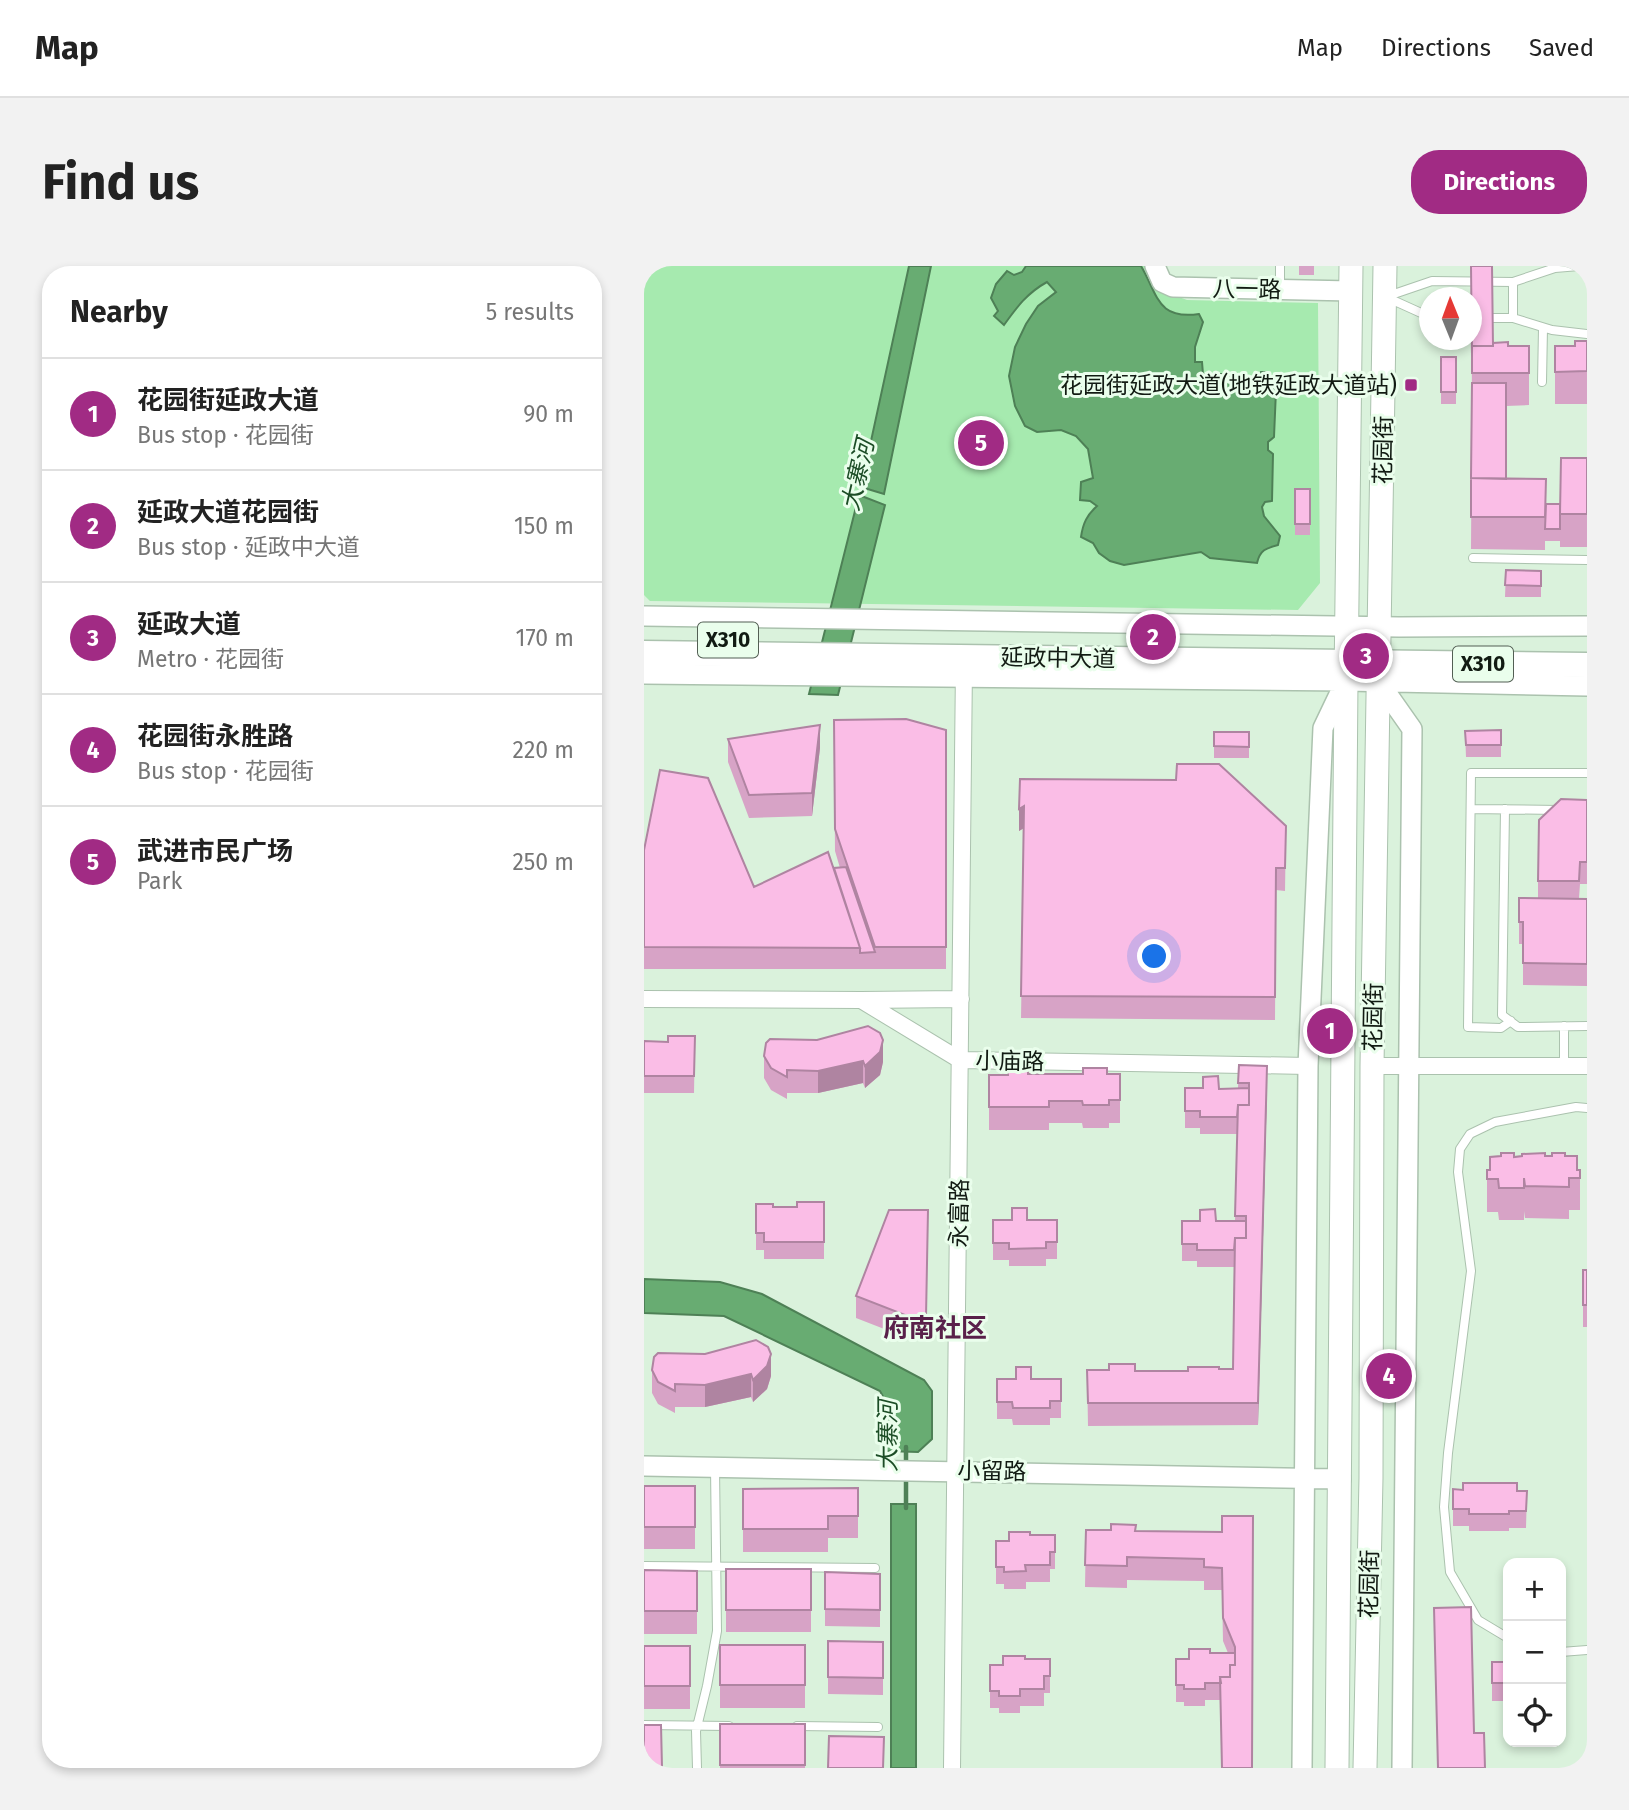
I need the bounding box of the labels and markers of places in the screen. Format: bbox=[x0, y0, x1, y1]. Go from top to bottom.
place label: 花园街延政大道(地铁延政大道站) bbox=[1060, 371, 1397, 399]
marker: 花园街延政大道(地铁延政大道站) bbox=[1403, 377, 1419, 393]
pin: 5 bbox=[958, 417, 1004, 469]
pin: 2 bbox=[1130, 611, 1176, 663]
pin: 3 bbox=[1343, 630, 1389, 682]
pin: 1 bbox=[1307, 1005, 1353, 1057]
pin: 4 bbox=[1366, 1350, 1412, 1402]

